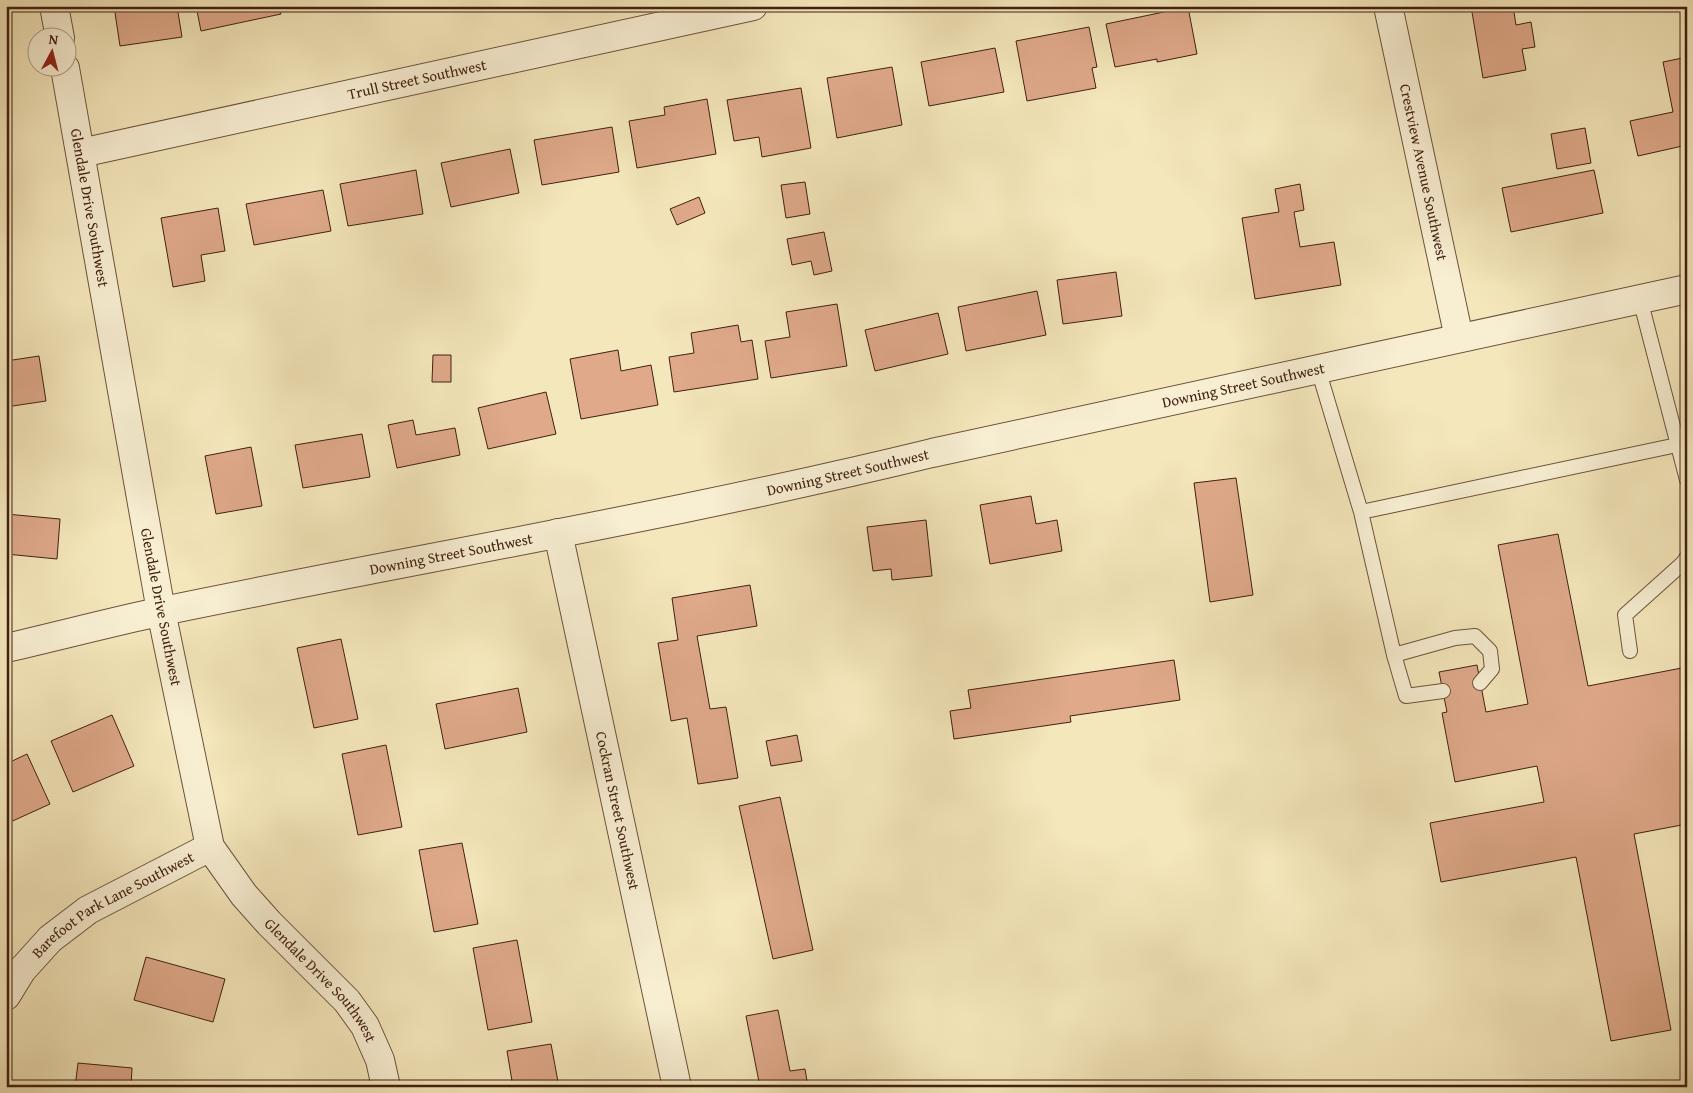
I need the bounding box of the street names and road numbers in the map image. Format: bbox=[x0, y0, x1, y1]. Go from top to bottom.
street label: Trull Street Southwest bbox=[346, 53, 489, 104]
street label: Crestview Avenue Southwest bbox=[1395, 82, 1453, 263]
street label: Glendale Drive Southwest bbox=[66, 127, 115, 289]
street label: Downing Street Southwest bbox=[1160, 357, 1327, 413]
street label: Downing Street Southwest bbox=[765, 443, 932, 501]
street label: Glendale Drive Southwest bbox=[136, 526, 187, 688]
street label: Downing Street Southwest bbox=[368, 528, 535, 580]
street label: Cockran Street Southwest bbox=[591, 729, 646, 892]
street label: Barefoot Park Lane Southwest bbox=[27, 846, 198, 962]
street label: Glendale Drive Southwest bbox=[260, 913, 382, 1046]

